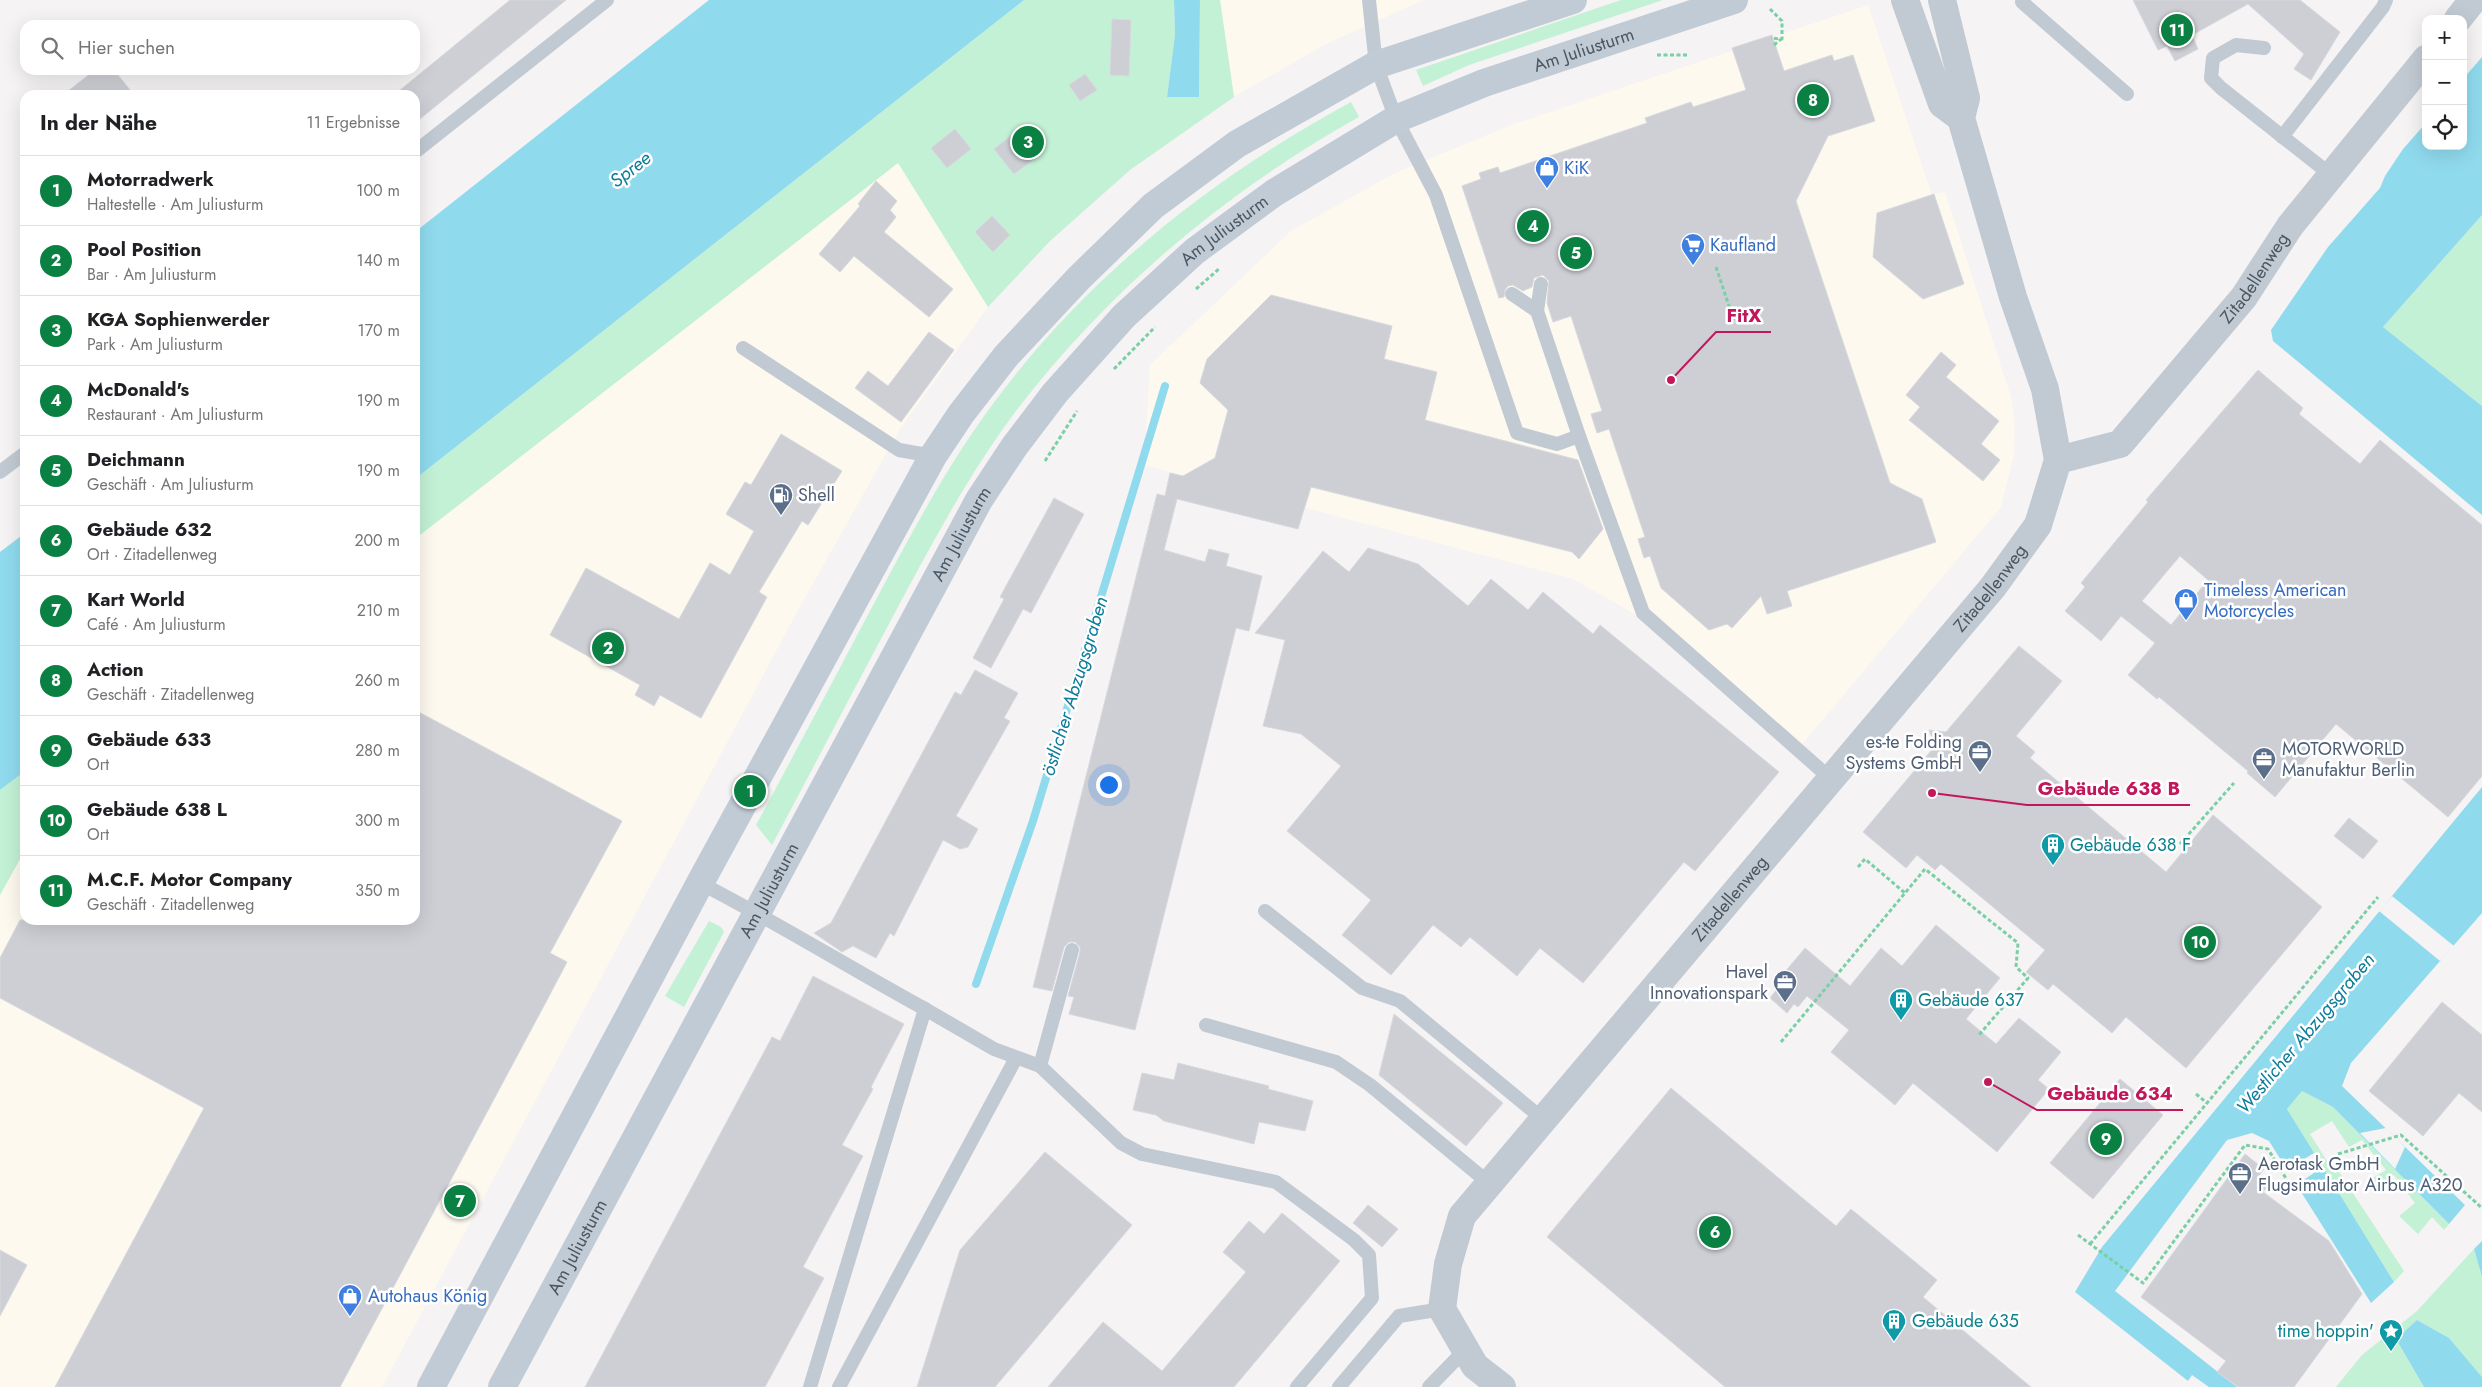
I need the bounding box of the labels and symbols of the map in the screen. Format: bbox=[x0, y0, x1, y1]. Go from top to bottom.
pin: 11 bbox=[2161, 11, 2193, 49]
street label: Am Juliusturm bbox=[1530, 21, 1638, 79]
pin: 8 bbox=[1797, 81, 1829, 119]
pin: 3 bbox=[1012, 123, 1044, 161]
water label: Spree bbox=[604, 144, 657, 194]
shop icon: KiK bbox=[1534, 155, 1560, 189]
place label: KiK bbox=[1564, 155, 1590, 181]
street label: Am Juliusturm bbox=[1174, 188, 1274, 272]
pin: 4 bbox=[1517, 207, 1549, 245]
street label: Zitadellenweg bbox=[2214, 227, 2295, 329]
supermarket icon: Kaufland bbox=[1680, 232, 1706, 266]
place label: Kaufland bbox=[1710, 232, 1776, 258]
pin: 5 bbox=[1560, 234, 1592, 272]
callout: FitX bbox=[1716, 298, 1771, 332]
text: FitX bbox=[1727, 302, 1761, 329]
street label: Am Juliusturm bbox=[925, 481, 998, 586]
fuel station icon: Shell bbox=[768, 482, 794, 516]
place label: Shell bbox=[798, 482, 835, 508]
street label: Zitadellenweg bbox=[1947, 539, 2033, 638]
place label: Timeless American Motorcycles bbox=[2204, 577, 2346, 624]
shop icon: Timeless American Motorcycles bbox=[2173, 587, 2199, 621]
water label: östlicher Abzugsgraben bbox=[1034, 593, 1115, 779]
pin: 2 bbox=[592, 629, 624, 667]
place label: es-te Folding Systems GmbH bbox=[1846, 729, 1962, 776]
place label: MOTORWORLD Manufaktur Berlin bbox=[2282, 736, 2415, 783]
office icon: es-te Folding Systems GmbH bbox=[1967, 739, 1993, 773]
office icon: MOTORWORLD Manufaktur Berlin bbox=[2251, 746, 2277, 780]
callout: Gebäude 638 B bbox=[2027, 771, 2190, 805]
pin: 1 bbox=[734, 772, 766, 810]
your location bbox=[1096, 772, 1122, 798]
text: Gebäude 638 B bbox=[2038, 775, 2180, 802]
building icon: Gebäude 638 F bbox=[2040, 832, 2066, 866]
place label: Gebäude 638 F bbox=[2070, 832, 2191, 858]
street label: Am Juliusturm bbox=[733, 838, 805, 943]
street label: Zitadellenweg bbox=[1686, 850, 1774, 947]
pin: 10 bbox=[2184, 923, 2216, 961]
water label: Westlicher Abzugsgraben bbox=[2230, 947, 2381, 1120]
place label: Havel Innovationspark bbox=[1650, 959, 1768, 1006]
office icon: Havel Innovationspark bbox=[1772, 969, 1798, 1003]
building icon: Gebäude 637 bbox=[1888, 987, 1914, 1021]
place label: Gebäude 637 bbox=[1918, 987, 2025, 1013]
callout: Gebäude 634 bbox=[2037, 1076, 2183, 1110]
text: Gebäude 634 bbox=[2047, 1080, 2173, 1107]
pin: 9 bbox=[2090, 1120, 2122, 1158]
place label: Aerotask GmbH Flugsimulator Airbus A320 bbox=[2258, 1151, 2463, 1198]
office icon: Aerotask GmbH Flugsimulator Airbus A320 bbox=[2227, 1161, 2253, 1195]
pin: 7 bbox=[444, 1182, 476, 1220]
street label: Am Juliusturm bbox=[541, 1195, 614, 1299]
pin: 6 bbox=[1699, 1213, 1731, 1251]
shop icon: Autohaus König bbox=[337, 1283, 363, 1317]
place label: Autohaus König bbox=[368, 1283, 487, 1309]
building icon: Gebäude 635 bbox=[1881, 1308, 1907, 1342]
place label: Gebäude 635 bbox=[1912, 1308, 2019, 1334]
place label: time hoppin' bbox=[2278, 1318, 2374, 1344]
place icon: time hoppin' bbox=[2378, 1318, 2404, 1352]

